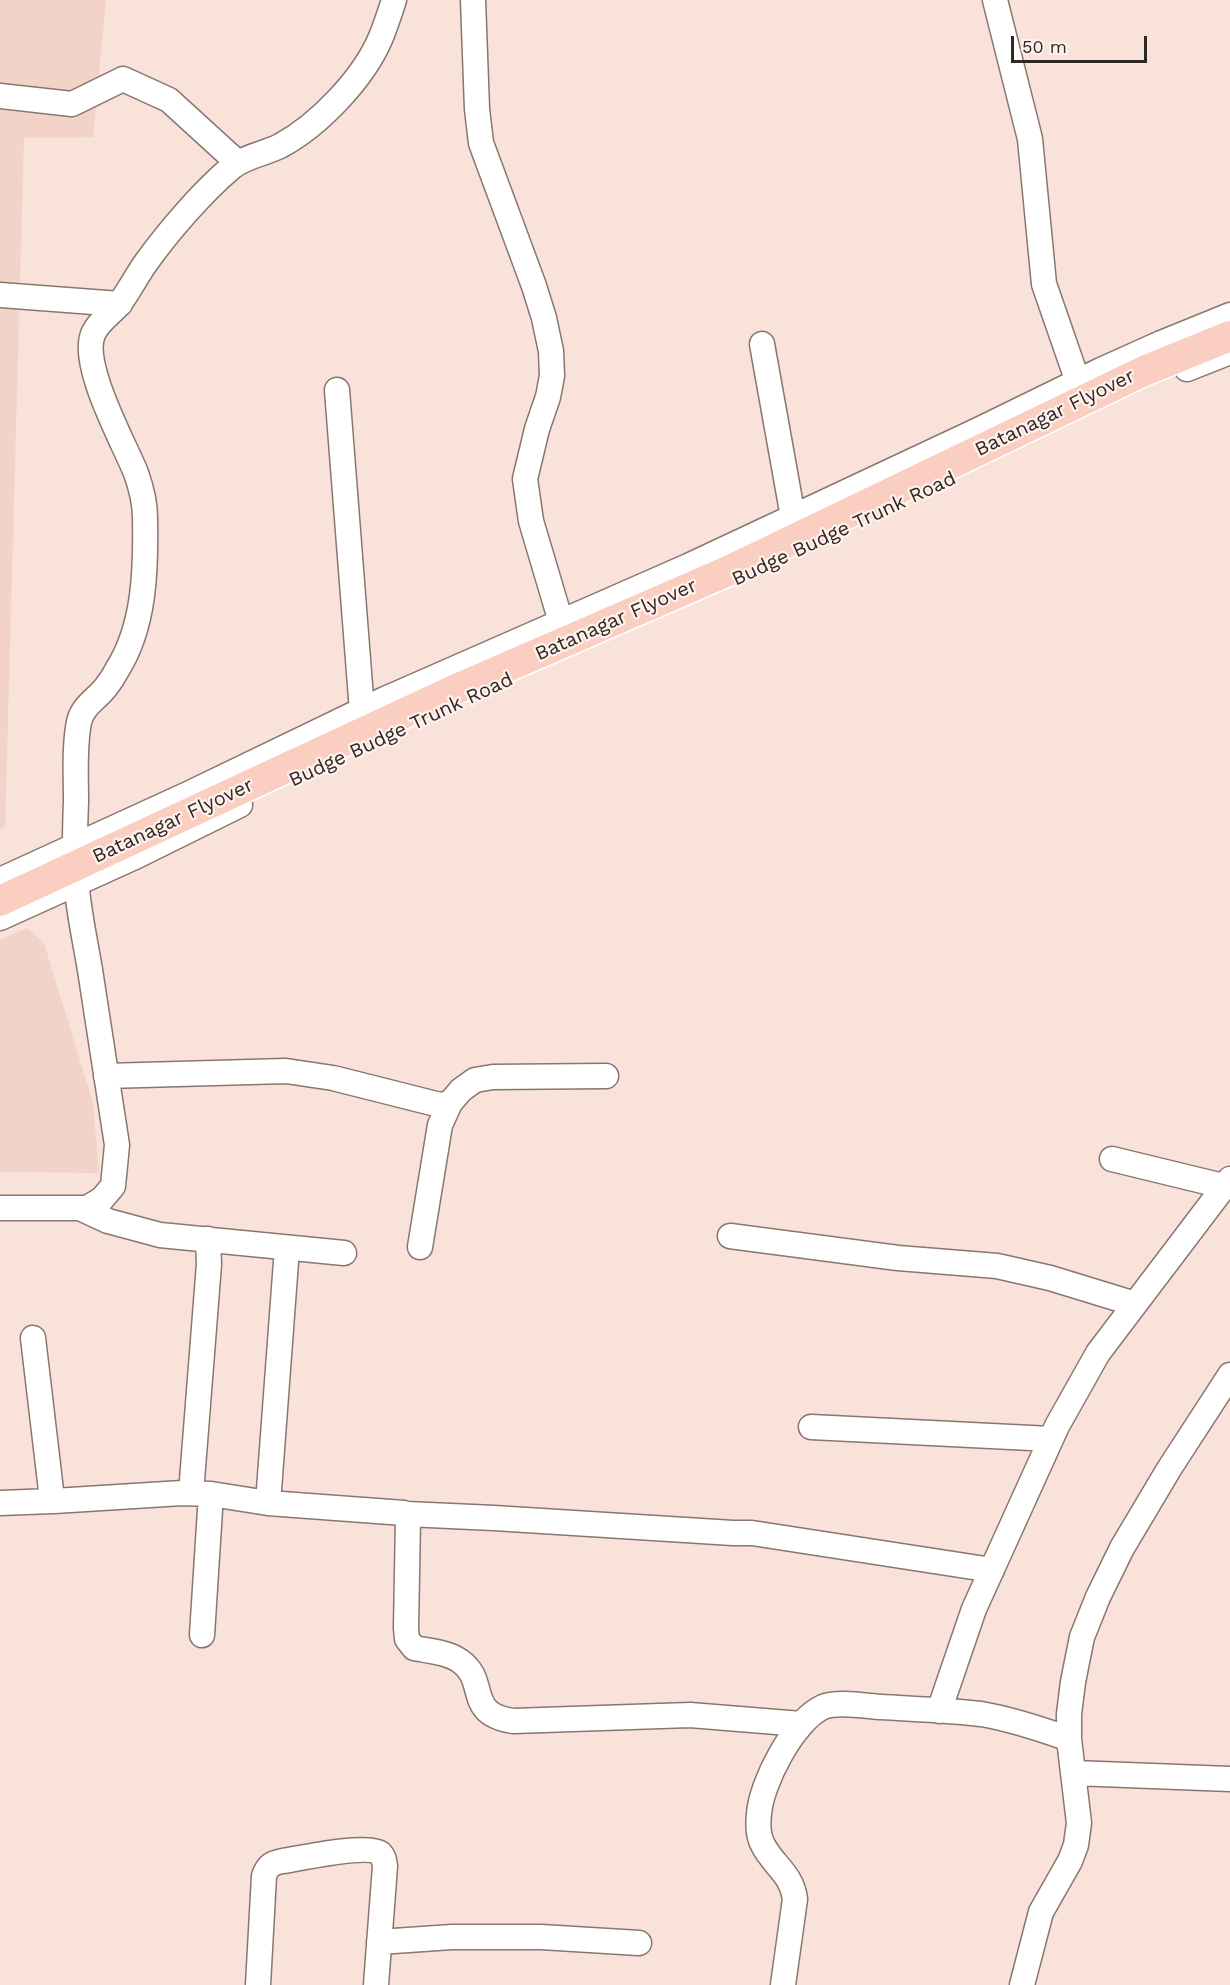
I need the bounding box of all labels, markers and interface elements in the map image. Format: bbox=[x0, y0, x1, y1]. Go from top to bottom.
scale bar bbox=[1014, 24, 1150, 62]
text: 50 m bbox=[1022, 36, 1067, 57]
street label: Batanagar Flyover bbox=[971, 364, 1139, 462]
street label: Budge Budge Trunk Road bbox=[728, 466, 960, 592]
street label: Batanagar Flyover bbox=[531, 574, 701, 666]
street label: Budge Budge Trunk Road bbox=[285, 667, 517, 793]
street label: Batanagar Flyover bbox=[89, 773, 257, 869]

